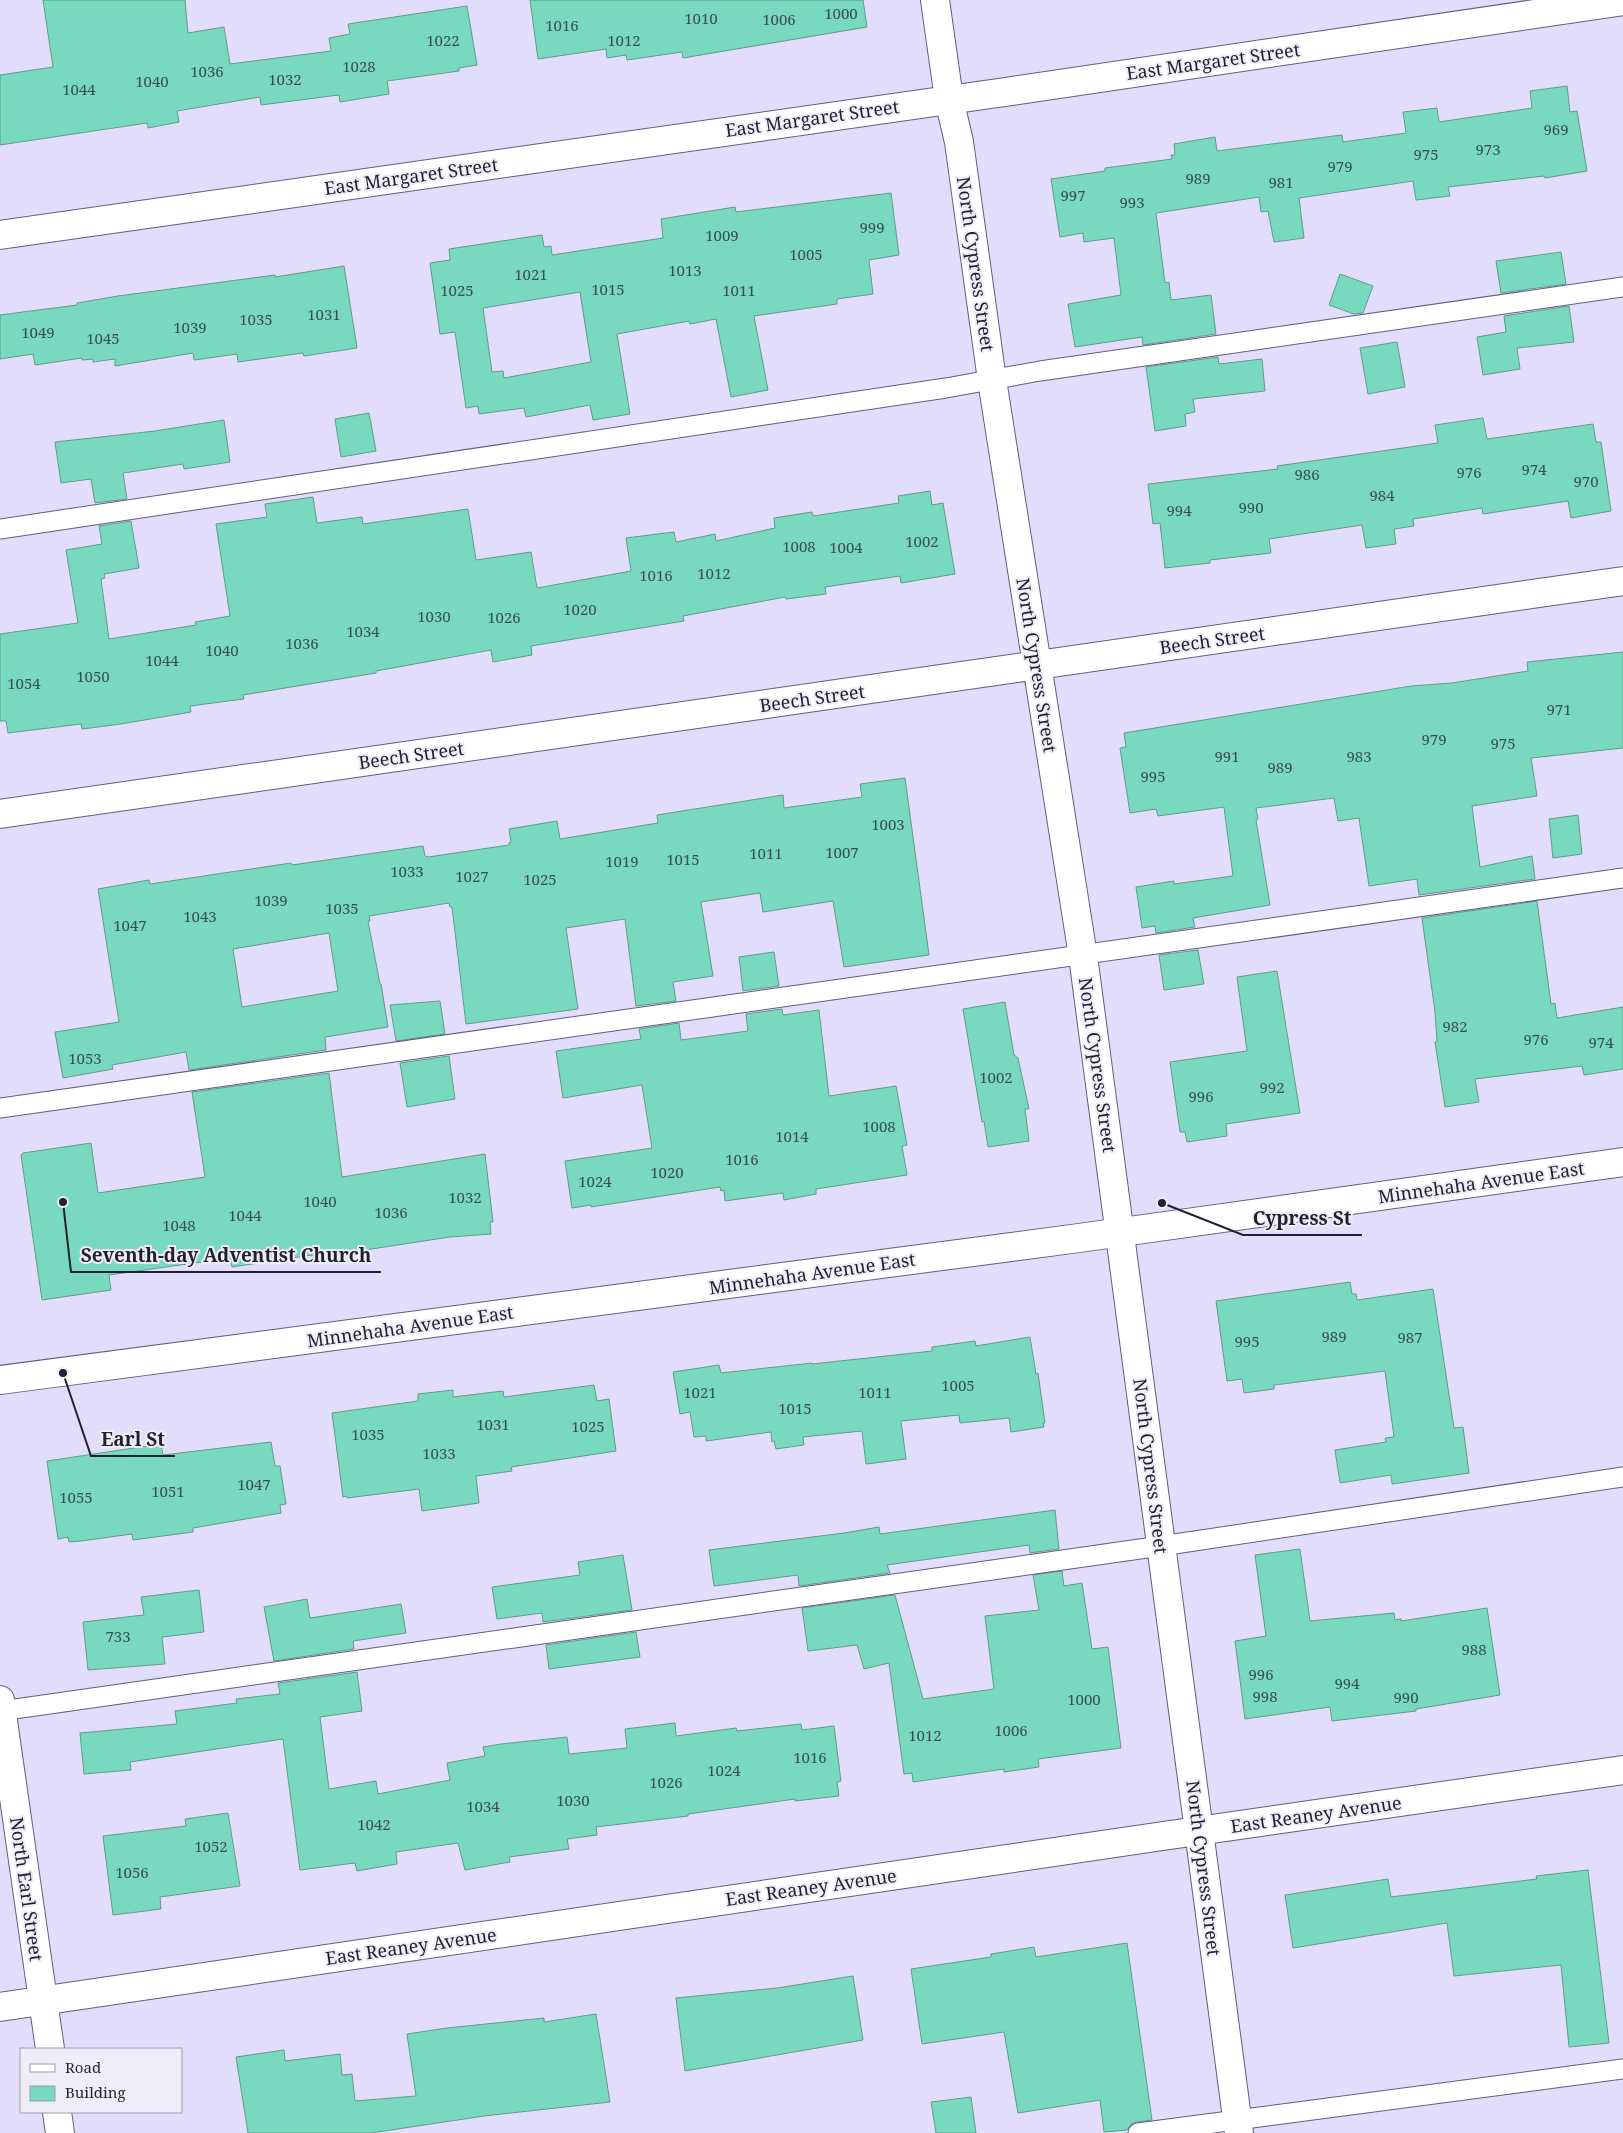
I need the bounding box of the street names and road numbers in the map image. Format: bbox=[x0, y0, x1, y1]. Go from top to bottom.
street label: East Margaret Street bbox=[1125, 37, 1301, 85]
street label: East Margaret Street bbox=[724, 94, 900, 142]
street label: East Margaret Street bbox=[323, 152, 499, 200]
street label: North Cypress Street bbox=[952, 175, 1000, 353]
street label: North Cypress Street bbox=[1011, 576, 1063, 754]
street label: Beech Street bbox=[1158, 621, 1266, 659]
street label: Beech Street bbox=[758, 679, 866, 717]
street label: Beech Street bbox=[357, 736, 465, 774]
street label: North Cypress Street bbox=[1074, 976, 1122, 1154]
street label: Minnehaha Avenue East bbox=[1376, 1156, 1586, 1208]
street label: Minnehaha Avenue East bbox=[707, 1247, 917, 1299]
street label: Minnehaha Avenue East bbox=[305, 1300, 515, 1352]
street label: North Cypress Street bbox=[1128, 1377, 1174, 1555]
street label: North Cypress Street bbox=[1181, 1779, 1227, 1957]
street label: East Reaney Avenue bbox=[1229, 1790, 1403, 1838]
street label: North Earl Street bbox=[5, 1815, 49, 1963]
street label: East Reaney Avenue bbox=[724, 1863, 898, 1911]
street label: East Reaney Avenue bbox=[324, 1922, 498, 1970]

